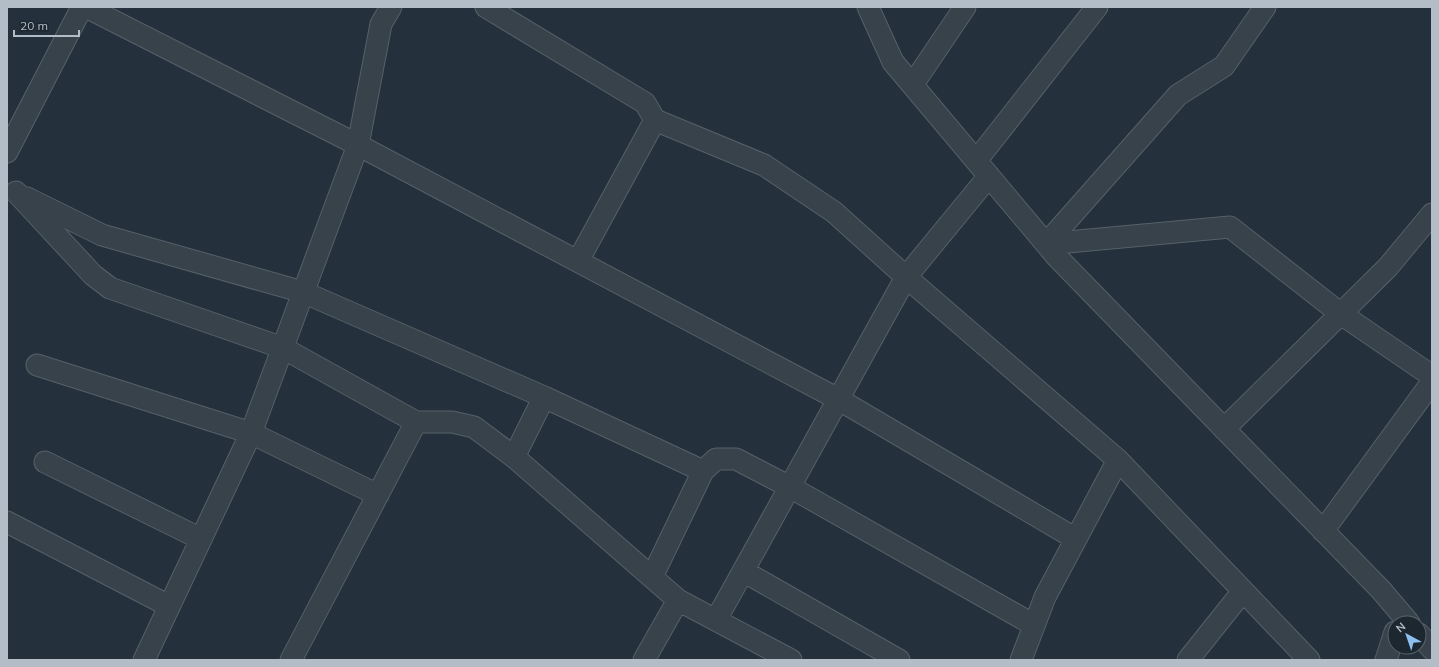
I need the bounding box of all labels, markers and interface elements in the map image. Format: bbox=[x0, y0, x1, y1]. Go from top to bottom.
scale bar bbox=[14, 12, 79, 38]
text: 20 m bbox=[20, 18, 48, 33]
north arrow bbox=[1387, 615, 1427, 655]
text: N bbox=[1393, 619, 1408, 635]

